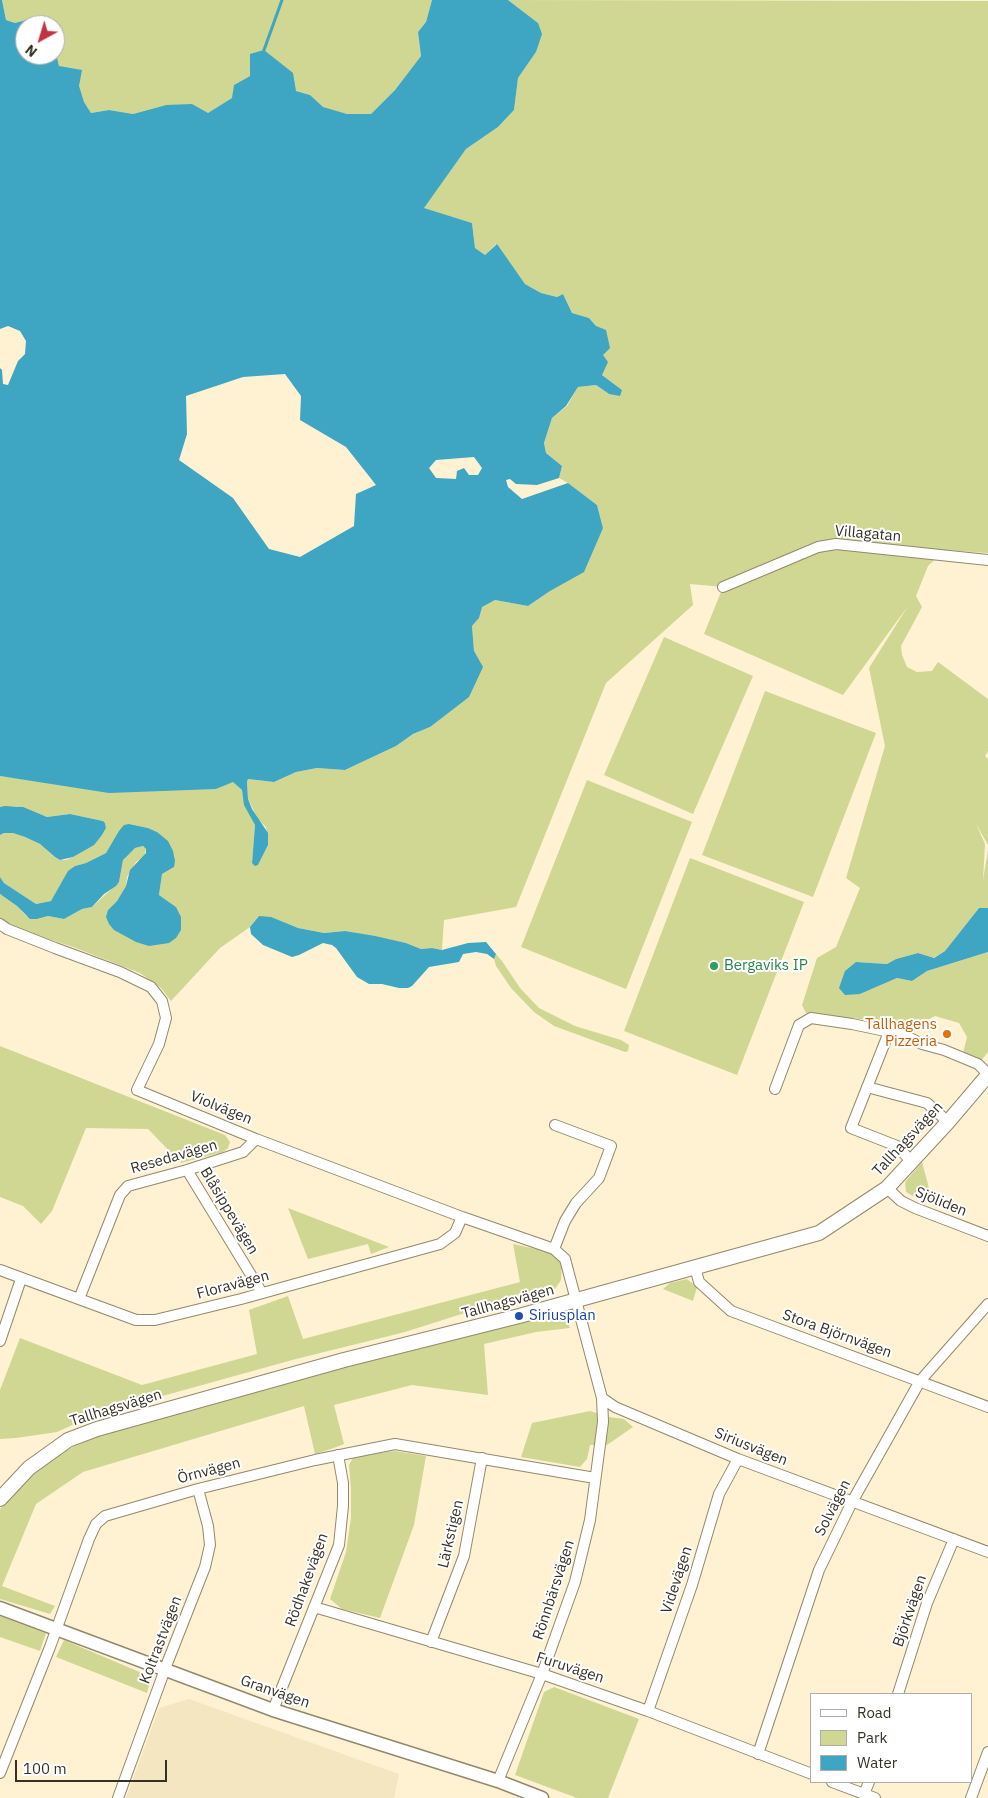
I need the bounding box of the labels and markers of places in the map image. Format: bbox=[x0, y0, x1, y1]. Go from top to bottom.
place label: Bergaviks IP bbox=[724, 957, 808, 975]
marker: Bergaviks IP bbox=[708, 960, 720, 972]
place label: Tallhagens Pizzeria bbox=[865, 1016, 937, 1051]
marker: Tallhagens Pizzeria bbox=[941, 1028, 953, 1040]
place label: Siriusplan bbox=[529, 1307, 596, 1325]
marker: Siriusplan bbox=[513, 1310, 525, 1322]

